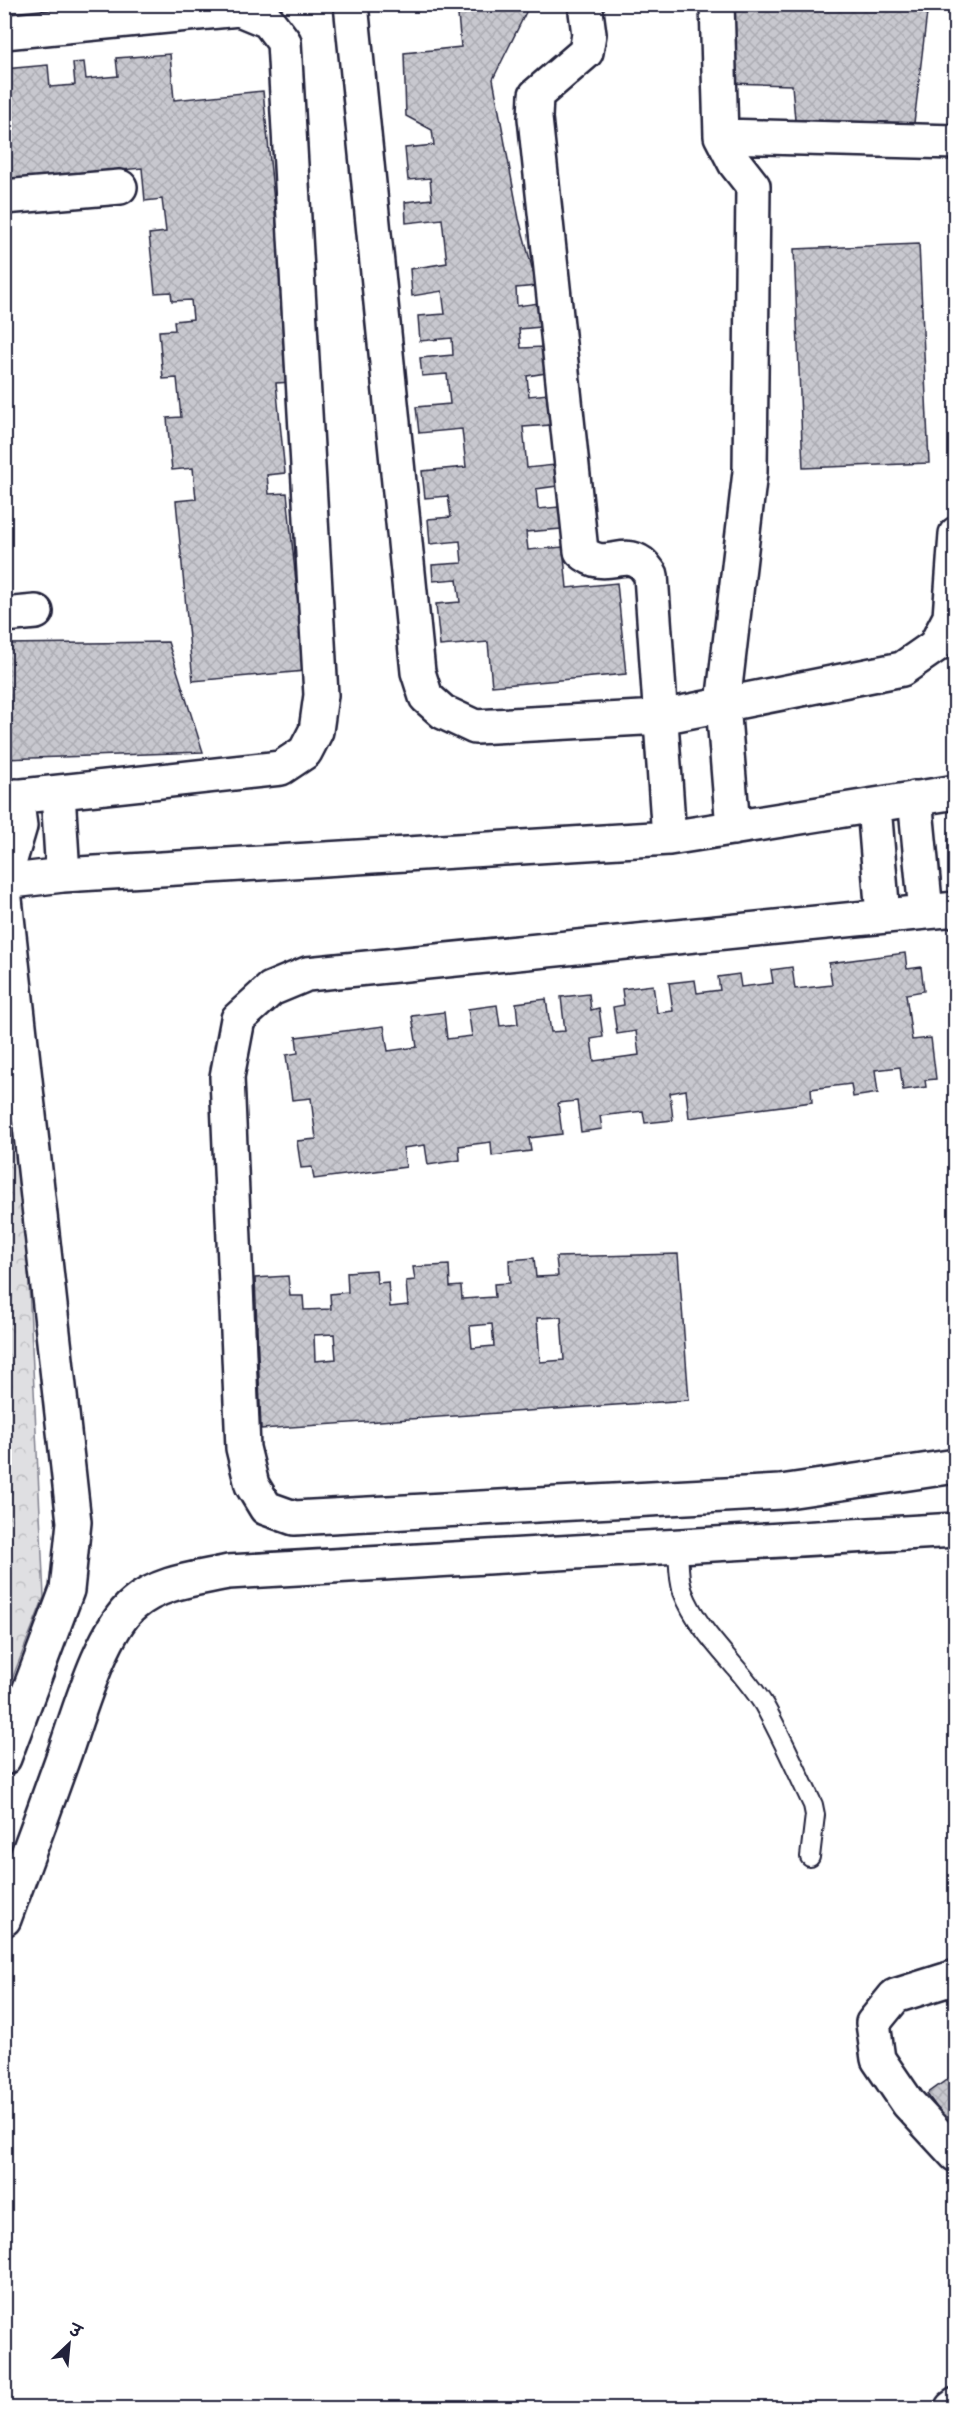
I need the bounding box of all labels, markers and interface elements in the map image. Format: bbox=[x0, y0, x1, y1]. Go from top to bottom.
north arrow bbox=[39, 2314, 99, 2374]
text: उ bbox=[65, 2320, 85, 2342]

